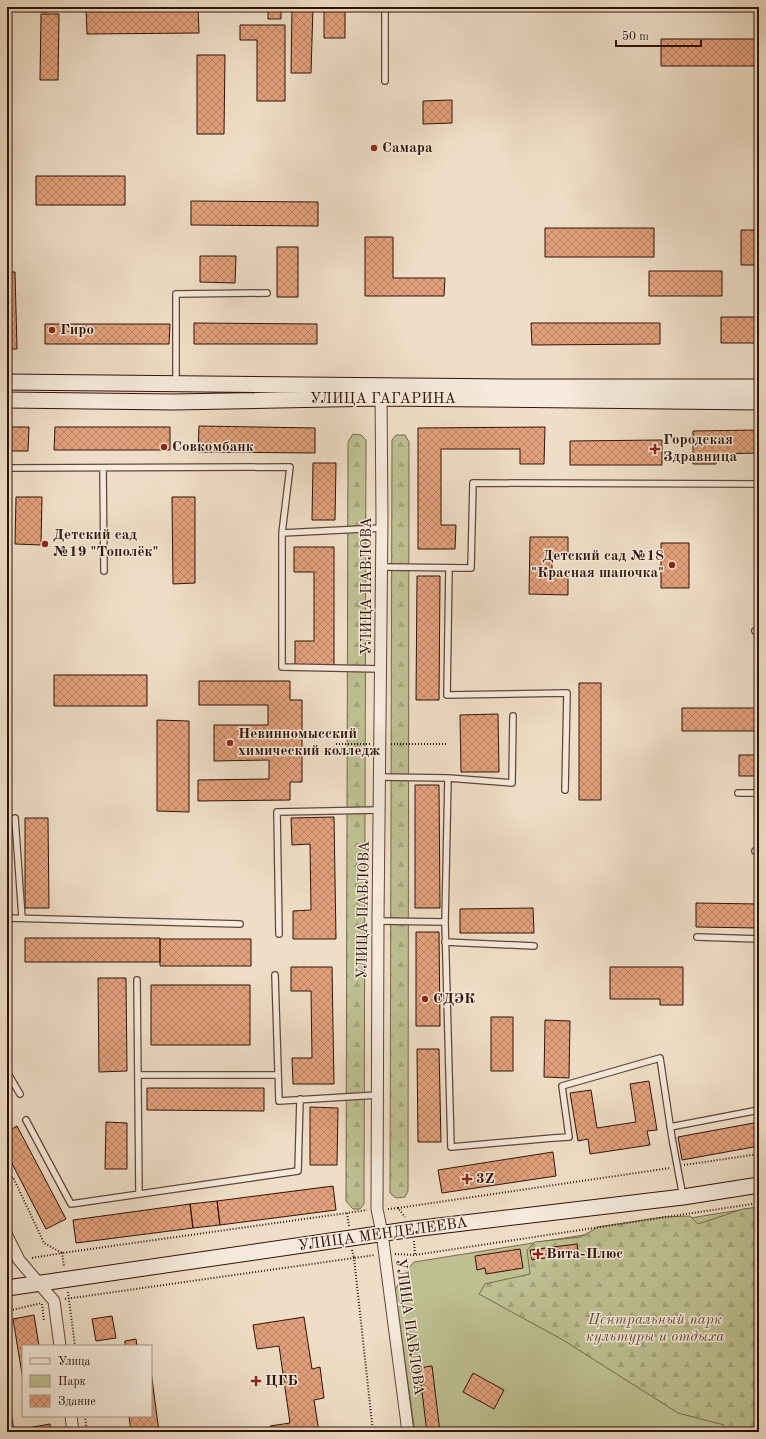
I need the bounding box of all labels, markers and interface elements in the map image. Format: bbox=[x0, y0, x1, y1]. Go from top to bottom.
scale bar bbox=[616, 22, 701, 48]
text: 50 m bbox=[622, 30, 649, 43]
place label: Самара bbox=[382, 141, 433, 156]
marker: Самара bbox=[369, 143, 379, 153]
place label: Гиро bbox=[60, 323, 94, 338]
marker: Гиро bbox=[47, 325, 57, 335]
street label: УЛИЦА ГАГАРИНА bbox=[310, 392, 457, 407]
place label: Городская Здравница bbox=[663, 433, 737, 465]
place label: Совкомбанк bbox=[172, 440, 254, 455]
marker: Совкомбанк bbox=[159, 442, 169, 452]
marker: Городская Здравница bbox=[650, 444, 660, 454]
street label: УЛИЦА ПАВЛОВА bbox=[360, 516, 375, 655]
place label: Детский сад №19 "Тополёк" bbox=[53, 528, 158, 560]
marker: Детский сад №19 "Тополёк" bbox=[40, 539, 50, 549]
place label: Детский сад №18 "Красная шапочка" bbox=[531, 549, 664, 581]
marker: Детский сад №18 "Красная шапочка" bbox=[667, 560, 677, 570]
place label: Невинномысский химический колледж bbox=[238, 727, 380, 759]
marker: Невинномысский химический колледж bbox=[225, 738, 235, 748]
street label: УЛИЦА ПАВЛОВА bbox=[355, 840, 373, 979]
place label: СДЭК bbox=[433, 992, 475, 1007]
marker: СДЭК bbox=[420, 994, 430, 1004]
place label: 3Z bbox=[476, 1172, 495, 1187]
marker: 3Z bbox=[461, 1173, 473, 1185]
street label: УЛИЦА МЕНДЕЛЕЕВА bbox=[297, 1216, 469, 1254]
place label: Вита-Плюс bbox=[546, 1247, 623, 1262]
marker: Вита-Плюс bbox=[533, 1249, 543, 1259]
street label: УЛИЦА ПАВЛОВА bbox=[392, 1258, 426, 1397]
park label: Центральный парк культуры и отдыха bbox=[586, 1313, 724, 1345]
legend bbox=[22, 1345, 152, 1417]
text: Улица bbox=[58, 1356, 91, 1368]
place label: ЦГБ bbox=[265, 1374, 298, 1389]
marker: ЦГБ bbox=[250, 1375, 262, 1387]
text: Парк bbox=[58, 1376, 86, 1388]
text: Здание bbox=[58, 1396, 96, 1408]

